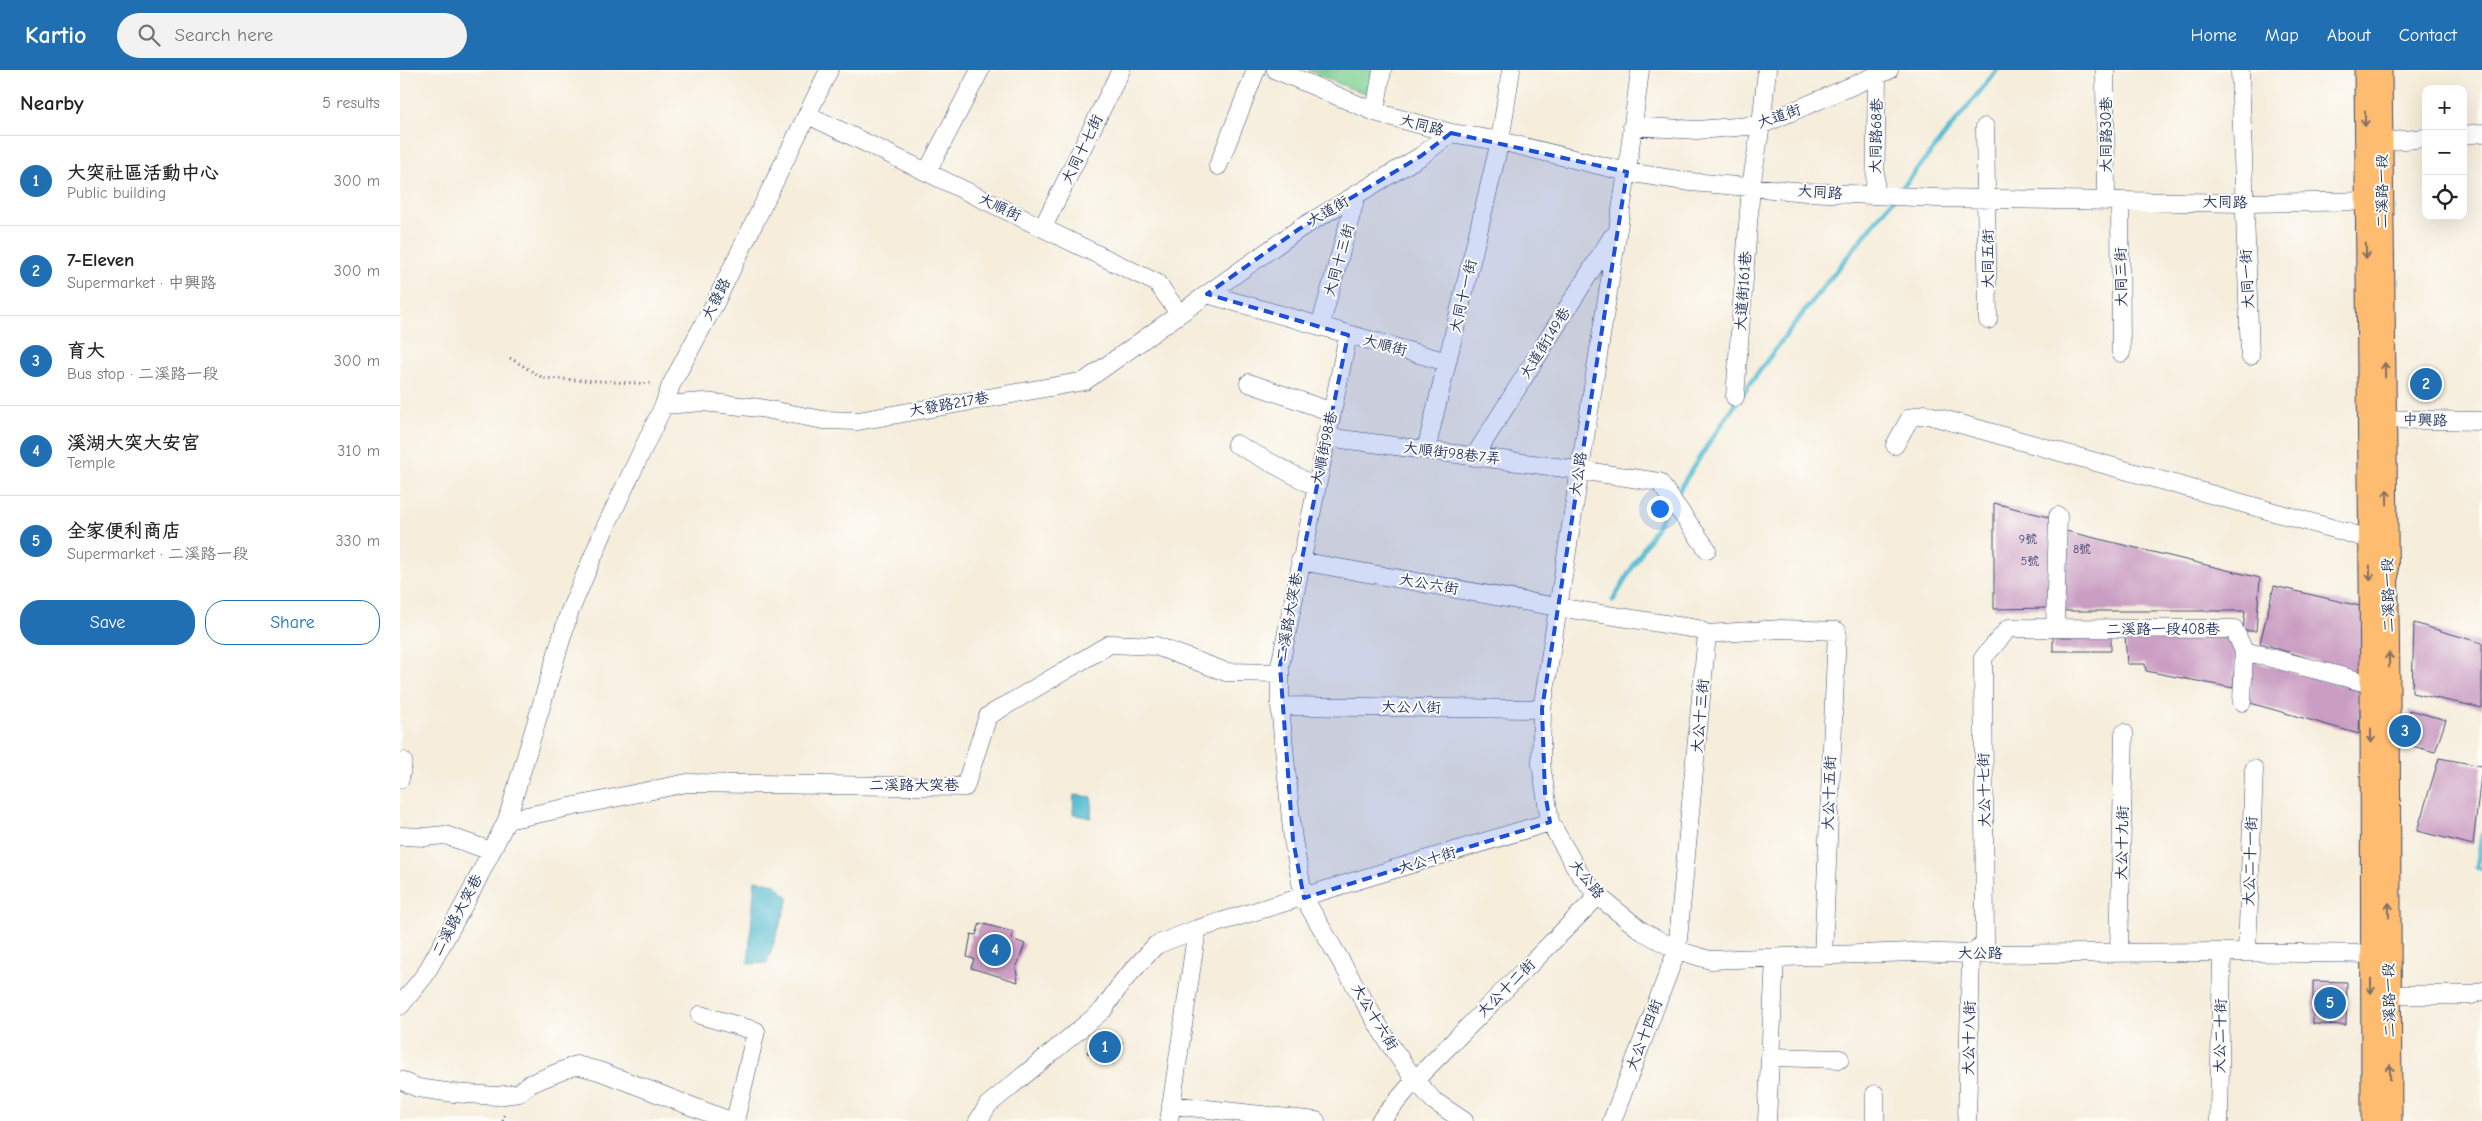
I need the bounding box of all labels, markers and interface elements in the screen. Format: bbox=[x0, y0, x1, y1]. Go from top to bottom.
search box bbox=[117, 13, 467, 58]
text: Kartio bbox=[25, 21, 87, 49]
icon: search bbox=[135, 21, 163, 49]
text: Search here bbox=[175, 24, 273, 46]
text: Home bbox=[2190, 25, 2237, 46]
text: Map bbox=[2265, 25, 2299, 46]
text: About bbox=[2327, 25, 2371, 46]
text: Contact bbox=[2399, 25, 2457, 46]
map controls bbox=[2422, 85, 2467, 220]
button: + bbox=[2422, 85, 2467, 130]
text: Nearby bbox=[20, 91, 84, 115]
text: 5 results bbox=[322, 94, 380, 112]
street label: 大同路30巷 bbox=[2097, 97, 2115, 173]
street label: 大同路68巷 bbox=[1866, 98, 1886, 174]
street label: 大道街 bbox=[1755, 100, 1803, 132]
street label: 大同路 bbox=[1398, 110, 1446, 140]
one-way arrow bbox=[2360, 110, 2370, 126]
street label: 大同十七街 bbox=[1057, 111, 1107, 187]
button: − bbox=[2422, 130, 2467, 175]
street label: 二溪路一段 bbox=[2373, 153, 2391, 229]
text: 大突社區活動中心 bbox=[67, 162, 219, 184]
text: 1 bbox=[33, 172, 39, 190]
text: 300 m bbox=[334, 172, 380, 190]
button: locate bbox=[2422, 175, 2467, 220]
street label: 大同路 bbox=[1797, 181, 1843, 203]
text: Public building bbox=[67, 184, 166, 202]
street label: 大順街 bbox=[976, 189, 1024, 225]
street label: 大道街 bbox=[1304, 192, 1352, 230]
street label: 大同路 bbox=[2202, 193, 2248, 211]
street label: 大同十三街 bbox=[1320, 221, 1358, 299]
street label: 大同五街 bbox=[1979, 229, 1997, 289]
one-way arrow bbox=[2361, 242, 2371, 258]
street label: 大同三街 bbox=[2111, 247, 2131, 307]
text: 7-Eleven bbox=[67, 249, 134, 271]
street label: 大同一街 bbox=[2236, 249, 2258, 309]
street label: 大道街161巷 bbox=[1731, 250, 1755, 332]
street label: 大同十一街 bbox=[1446, 257, 1480, 335]
text: 2 bbox=[32, 262, 40, 280]
text: 300 m bbox=[334, 262, 380, 280]
text: Supermarket · 中興路 bbox=[67, 274, 216, 292]
street label: 大發路 bbox=[698, 275, 734, 323]
street label: 大道街149巷 bbox=[1516, 304, 1574, 382]
street label: 大順街 bbox=[1361, 330, 1409, 360]
text: 育大 bbox=[67, 340, 105, 362]
text: 3 bbox=[32, 352, 40, 370]
text: 300 m bbox=[334, 352, 380, 370]
one-way arrow bbox=[2380, 363, 2390, 379]
text: Bus stop · 二溪路一段 bbox=[67, 365, 218, 383]
pin: 2 bbox=[2410, 365, 2442, 403]
street label: 大發路217巷 bbox=[908, 388, 990, 420]
street label: 大順街98巷 bbox=[1307, 409, 1341, 487]
street label: 中興路 bbox=[2402, 411, 2448, 429]
text: 溪湖大突大安宮 bbox=[67, 432, 200, 454]
street label: 大順街98巷7弄 bbox=[1402, 438, 1502, 468]
text: 4 bbox=[32, 442, 40, 460]
text: 310 m bbox=[337, 442, 380, 460]
street label: 大公路 bbox=[1566, 450, 1590, 498]
text: Temple bbox=[67, 454, 115, 472]
one-way arrow bbox=[2382, 490, 2392, 506]
your location bbox=[1647, 496, 1673, 522]
text: 全家便利商店 bbox=[67, 520, 181, 542]
text: 5 bbox=[32, 532, 40, 550]
text: 330 m bbox=[335, 532, 380, 550]
house number: 9號 bbox=[2019, 532, 2037, 546]
house number: 8號 bbox=[2073, 542, 2091, 556]
text: Supermarket · 二溪路一段 bbox=[67, 545, 248, 563]
house number: 5號 bbox=[2021, 554, 2039, 568]
street label: 二溪路一段 bbox=[2378, 557, 2398, 633]
one-way arrow bbox=[2365, 564, 2375, 581]
street label: 大公六街 bbox=[1398, 570, 1460, 598]
street label: 二溪路大突巷 bbox=[1272, 571, 1306, 663]
button: Save bbox=[20, 600, 195, 645]
button: Share bbox=[205, 600, 380, 645]
street label: 二溪路一段408巷 bbox=[2106, 620, 2220, 638]
one-way arrow bbox=[2384, 652, 2394, 668]
street label: 大公十三街 bbox=[1688, 678, 1712, 754]
street label: 大公八街 bbox=[1381, 697, 1441, 717]
pin: 3 bbox=[2389, 712, 2421, 750]
one-way arrow bbox=[2366, 727, 2376, 743]
street label: 大公十七街 bbox=[1974, 752, 1994, 828]
street label: 大公十五街 bbox=[1819, 755, 1839, 831]
street label: 二溪路大突巷 bbox=[869, 776, 959, 794]
street label: 大公十九街 bbox=[2112, 805, 2132, 881]
street label: 大公二十一街 bbox=[2239, 816, 2261, 906]
street label: 大公十街 bbox=[1396, 843, 1458, 877]
street label: 大公路 bbox=[1566, 856, 1608, 902]
street label: 二溪路大突巷 bbox=[428, 871, 486, 959]
one-way arrow bbox=[2384, 902, 2394, 918]
pin: 4 bbox=[979, 931, 1011, 969]
street label: 大公路 bbox=[1957, 944, 2003, 962]
street label: 大公十二街 bbox=[1473, 955, 1539, 1021]
street label: 二溪路一段 bbox=[2379, 962, 2399, 1038]
one-way arrow bbox=[2366, 977, 2376, 993]
street label: 大公十六街 bbox=[1348, 980, 1402, 1054]
pin: 5 bbox=[2314, 984, 2346, 1022]
street label: 大公十四街 bbox=[1622, 997, 1666, 1073]
street label: 大公二十街 bbox=[2210, 998, 2230, 1074]
street label: 大公十八街 bbox=[1959, 1000, 1979, 1076]
pin: 1 bbox=[1089, 1028, 1121, 1066]
one-way arrow bbox=[2385, 1065, 2395, 1081]

